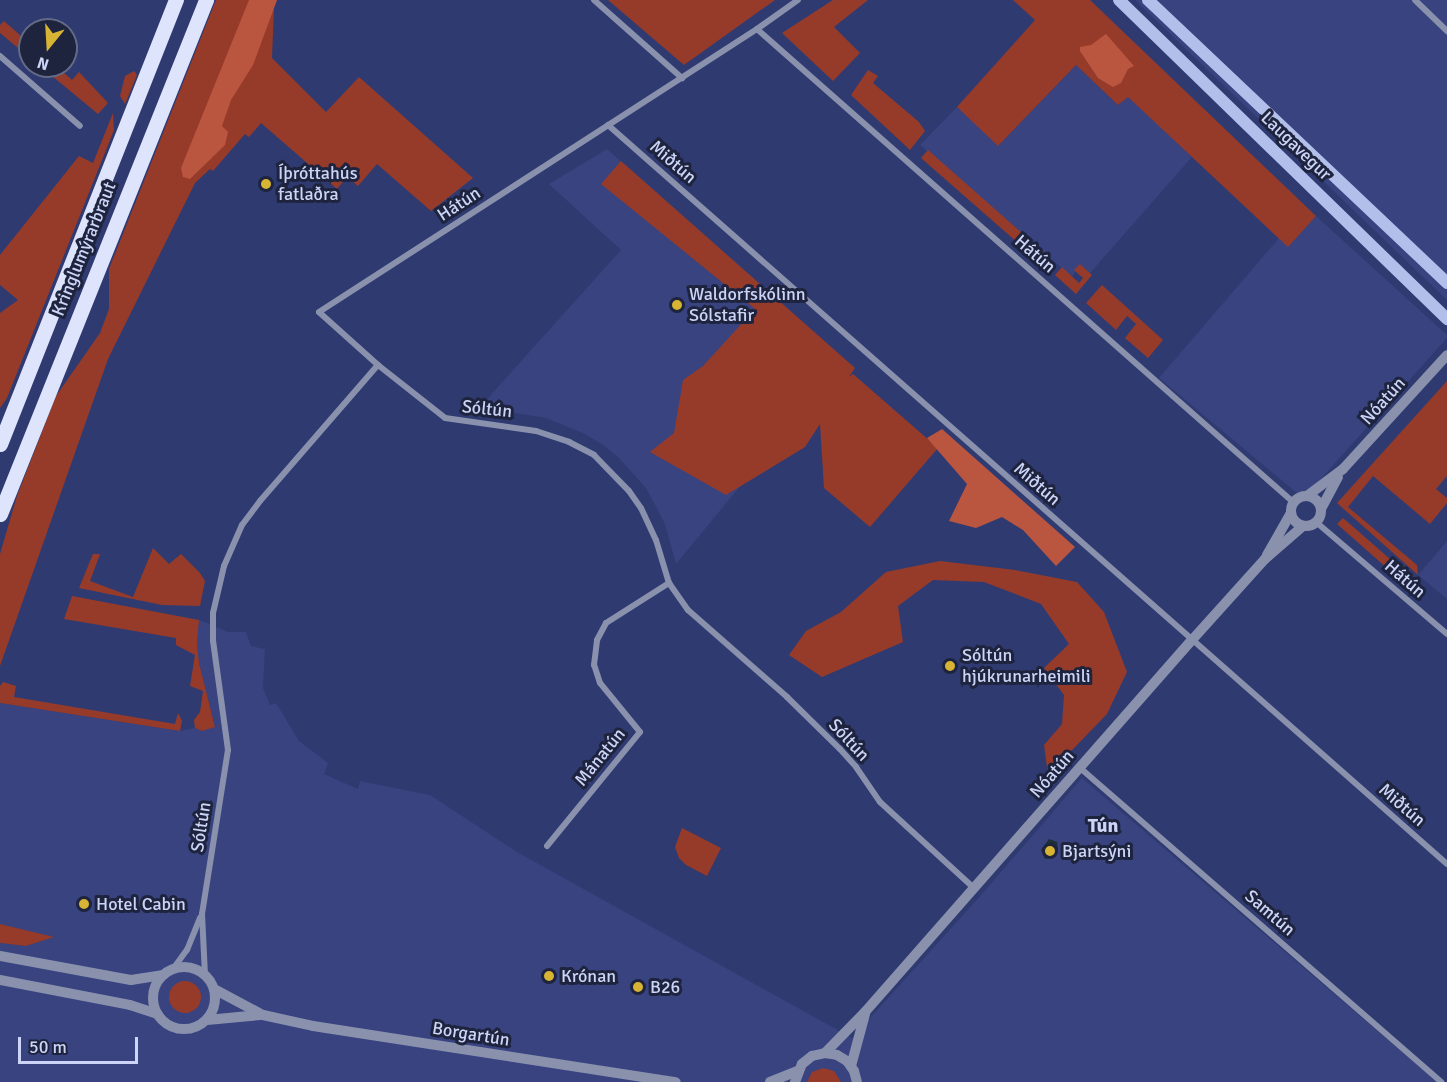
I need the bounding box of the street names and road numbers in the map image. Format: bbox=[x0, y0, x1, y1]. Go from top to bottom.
street label: Laugavegur bbox=[1256, 107, 1336, 185]
street label: Miðtún bbox=[645, 136, 701, 188]
street label: Kringlumýrarbraut bbox=[47, 179, 121, 319]
street label: Hátún bbox=[433, 182, 485, 226]
street label: Hátún bbox=[1010, 230, 1060, 278]
street label: Nóatún bbox=[1356, 373, 1410, 429]
street label: Sóltún bbox=[461, 396, 513, 422]
street label: Miðtún bbox=[1009, 458, 1065, 510]
street label: Hátún bbox=[1380, 555, 1430, 603]
street label: Sóltún bbox=[824, 714, 874, 766]
street label: Mánatún bbox=[570, 724, 630, 790]
street label: Nóatún bbox=[1025, 746, 1079, 802]
street label: Miðtún bbox=[1374, 779, 1430, 831]
street label: Sóltún bbox=[186, 800, 216, 854]
street label: Samtún bbox=[1240, 885, 1300, 941]
street label: Borgartún bbox=[431, 1017, 511, 1051]

